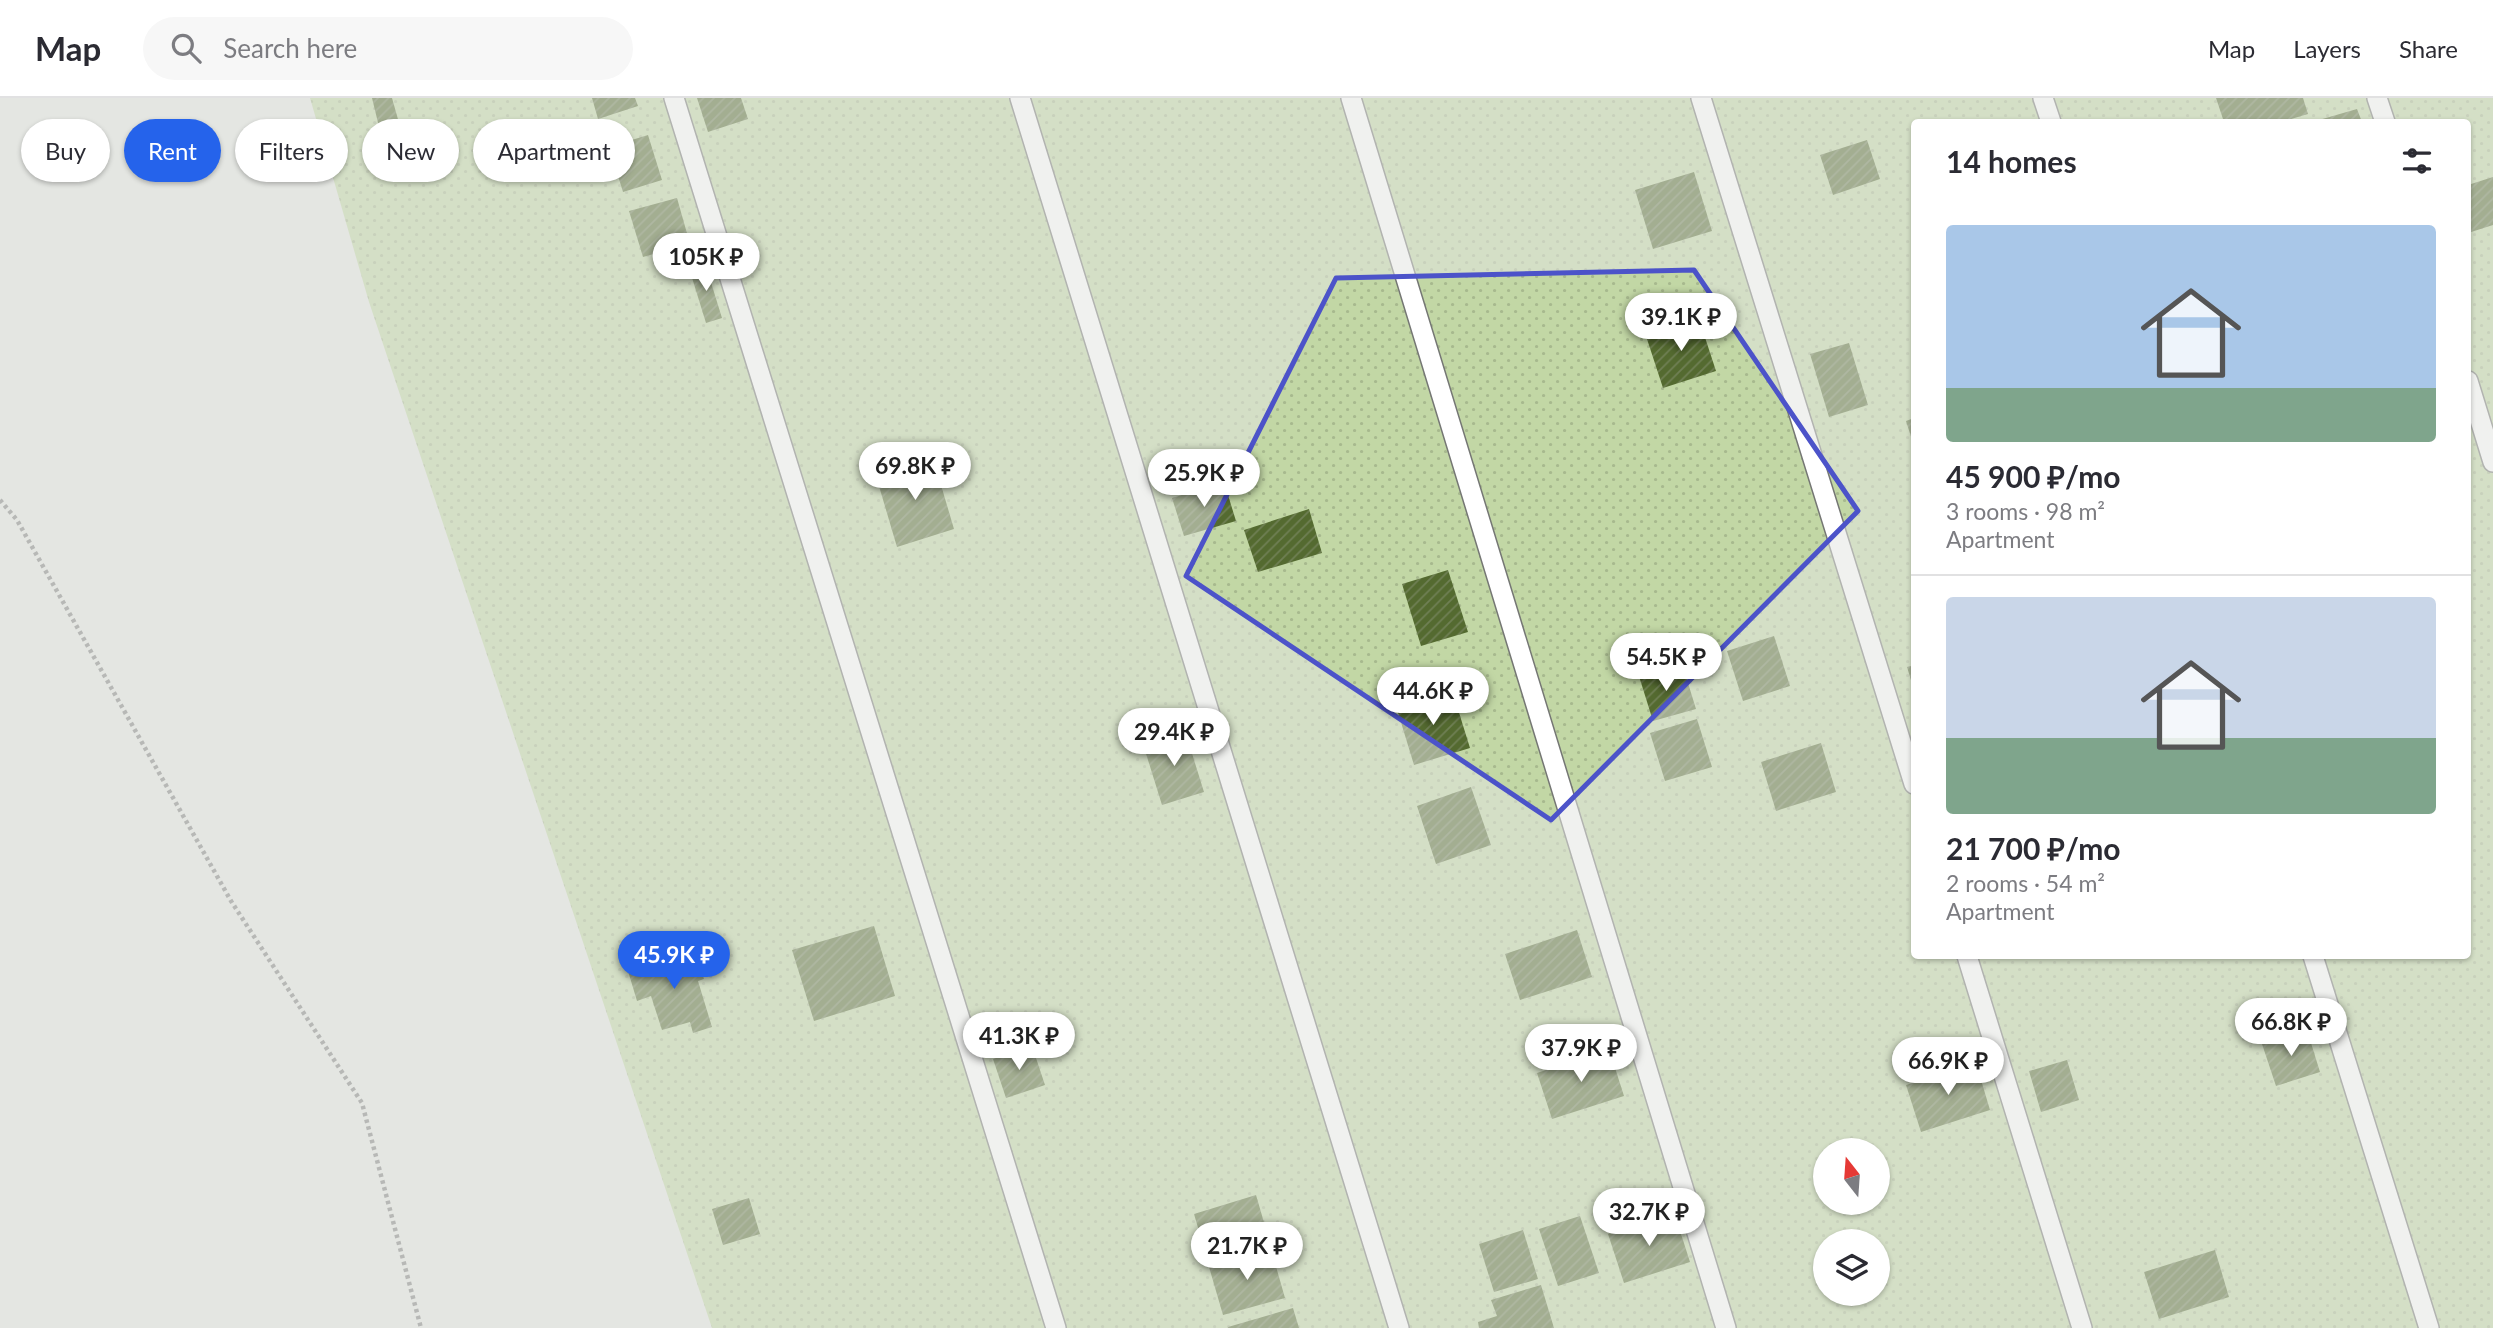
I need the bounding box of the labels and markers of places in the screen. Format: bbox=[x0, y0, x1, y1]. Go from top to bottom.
pin: 105K ₽ bbox=[649, 234, 763, 293]
pin: 39.1K ₽ bbox=[1616, 294, 1746, 353]
pin: 69.8K ₽ bbox=[850, 442, 980, 502]
pin: 25.9K ₽ bbox=[1139, 450, 1269, 509]
pin: 54.5K ₽ bbox=[1601, 634, 1731, 693]
pin: 44.6K ₽ bbox=[1368, 668, 1498, 727]
pin: 29.4K ₽ bbox=[1109, 708, 1239, 768]
pin: 45.9K ₽ bbox=[609, 932, 739, 991]
pin: 66.8K ₽ bbox=[2226, 998, 2356, 1058]
pin: 41.3K ₽ bbox=[954, 1012, 1084, 1072]
pin: 37.9K ₽ bbox=[1516, 1024, 1646, 1084]
pin: 66.9K ₽ bbox=[1883, 1038, 2013, 1097]
pin: 32.7K ₽ bbox=[1584, 1188, 1714, 1248]
pin: 21.7K ₽ bbox=[1182, 1222, 1312, 1282]

